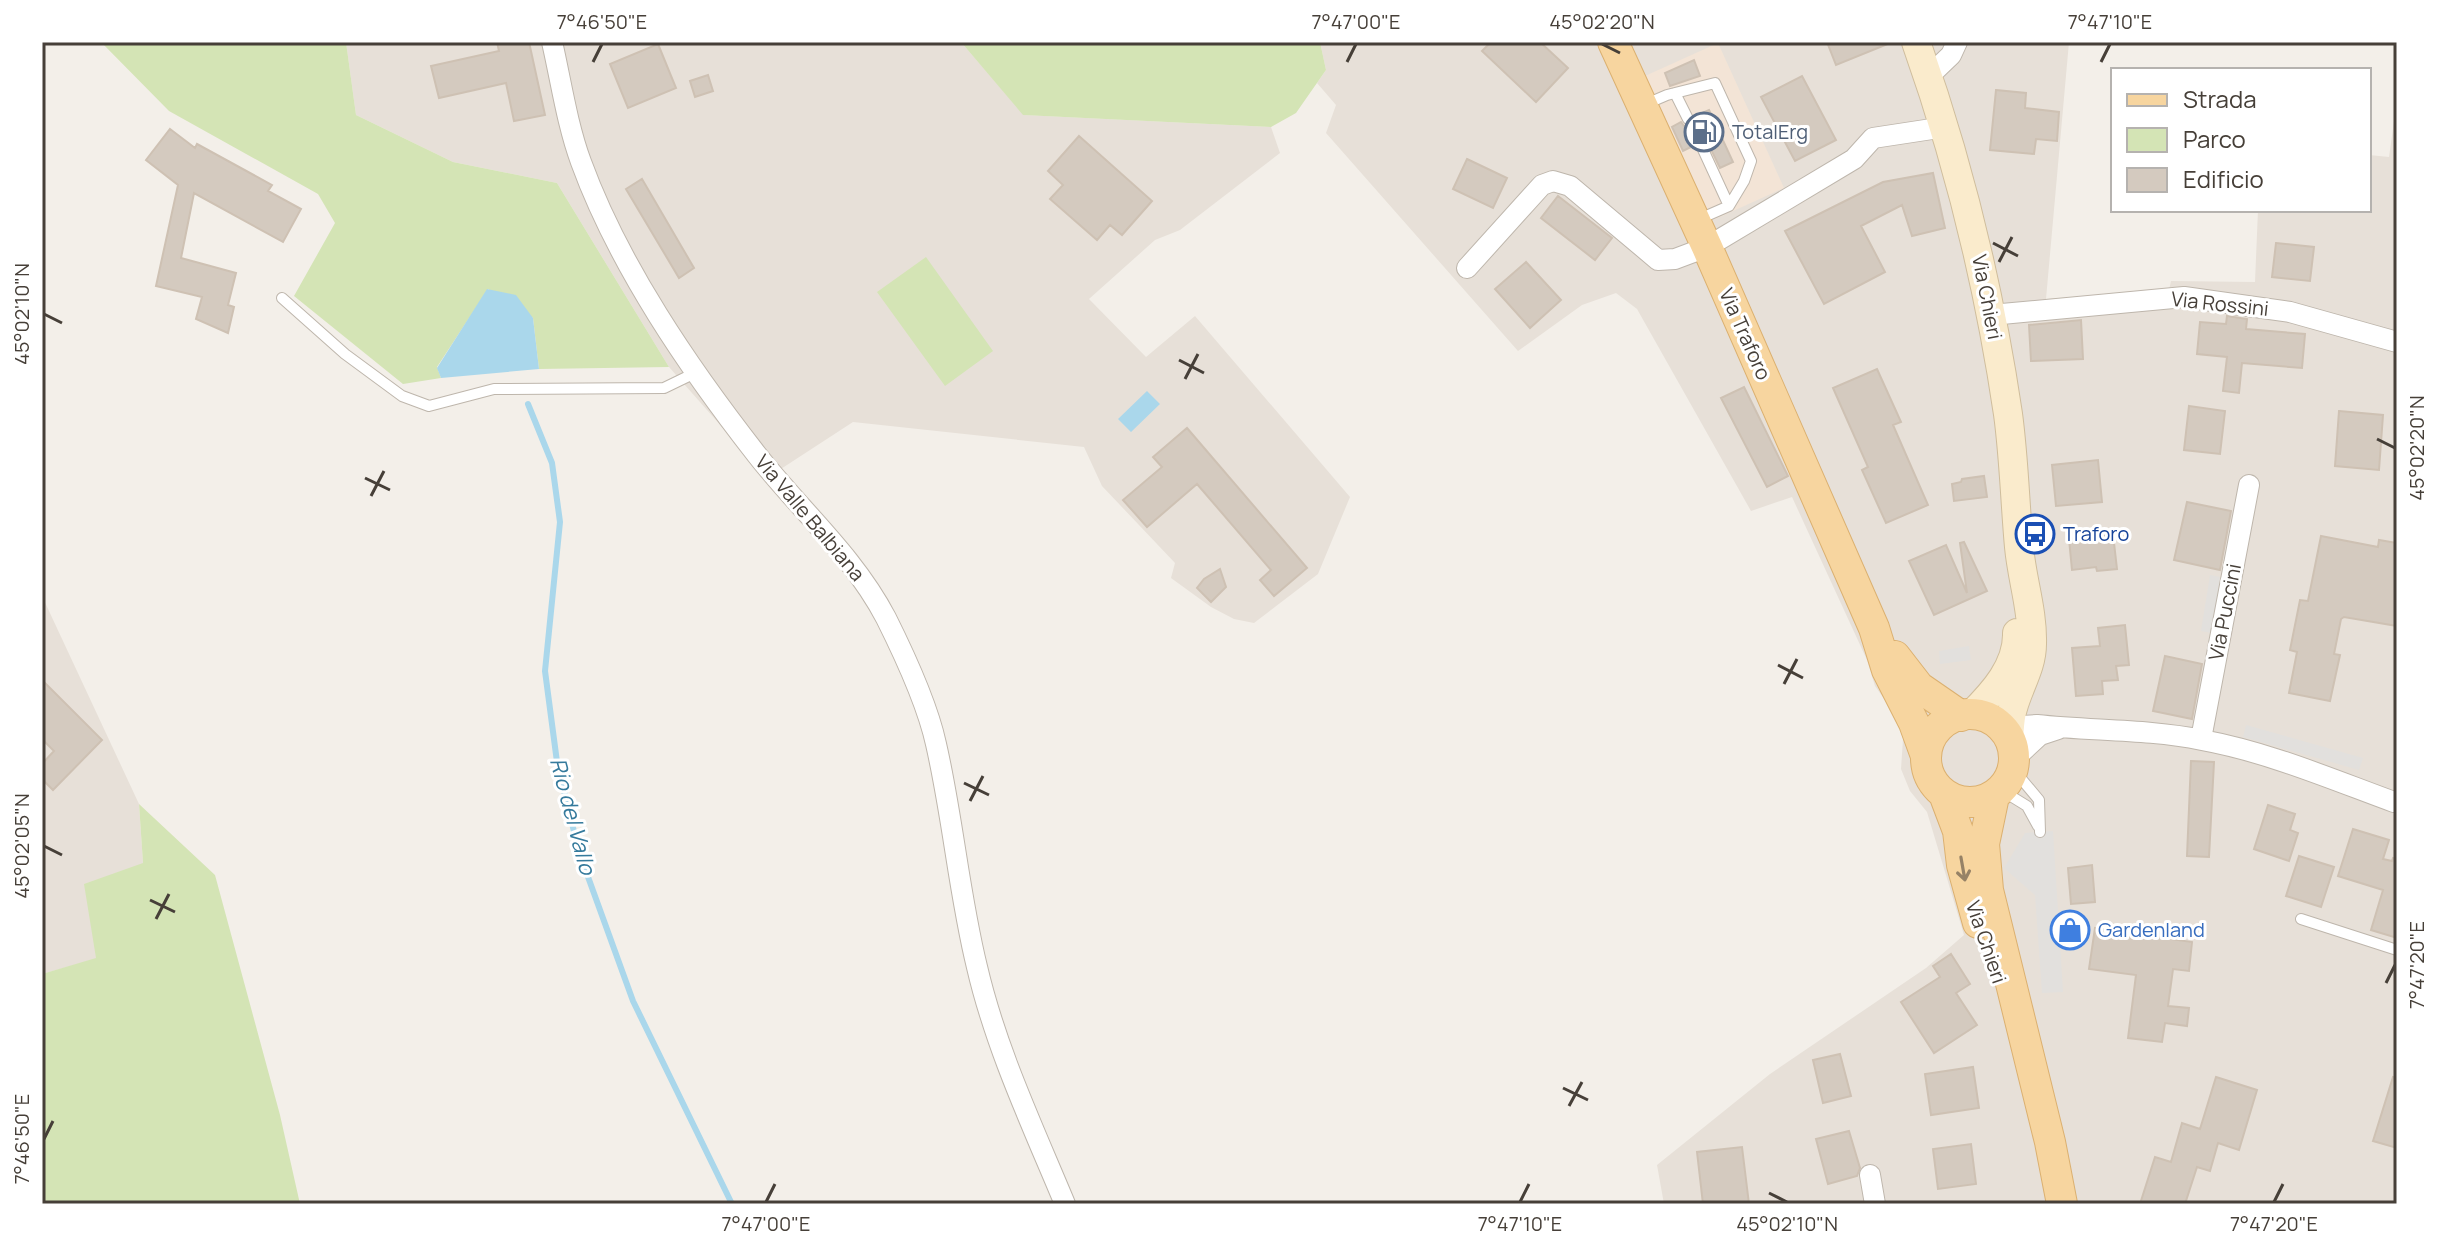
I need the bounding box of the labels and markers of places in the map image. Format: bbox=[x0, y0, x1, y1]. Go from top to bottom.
fuel station icon: TotalErg bbox=[1683, 111, 1725, 153]
place label: TotalErg bbox=[1732, 118, 1808, 145]
bus stop icon: Traforo bbox=[2014, 513, 2056, 555]
place label: Traforo bbox=[2063, 520, 2129, 547]
shop icon: Gardenland bbox=[2049, 909, 2091, 951]
place label: Gardenland bbox=[2098, 916, 2205, 943]

